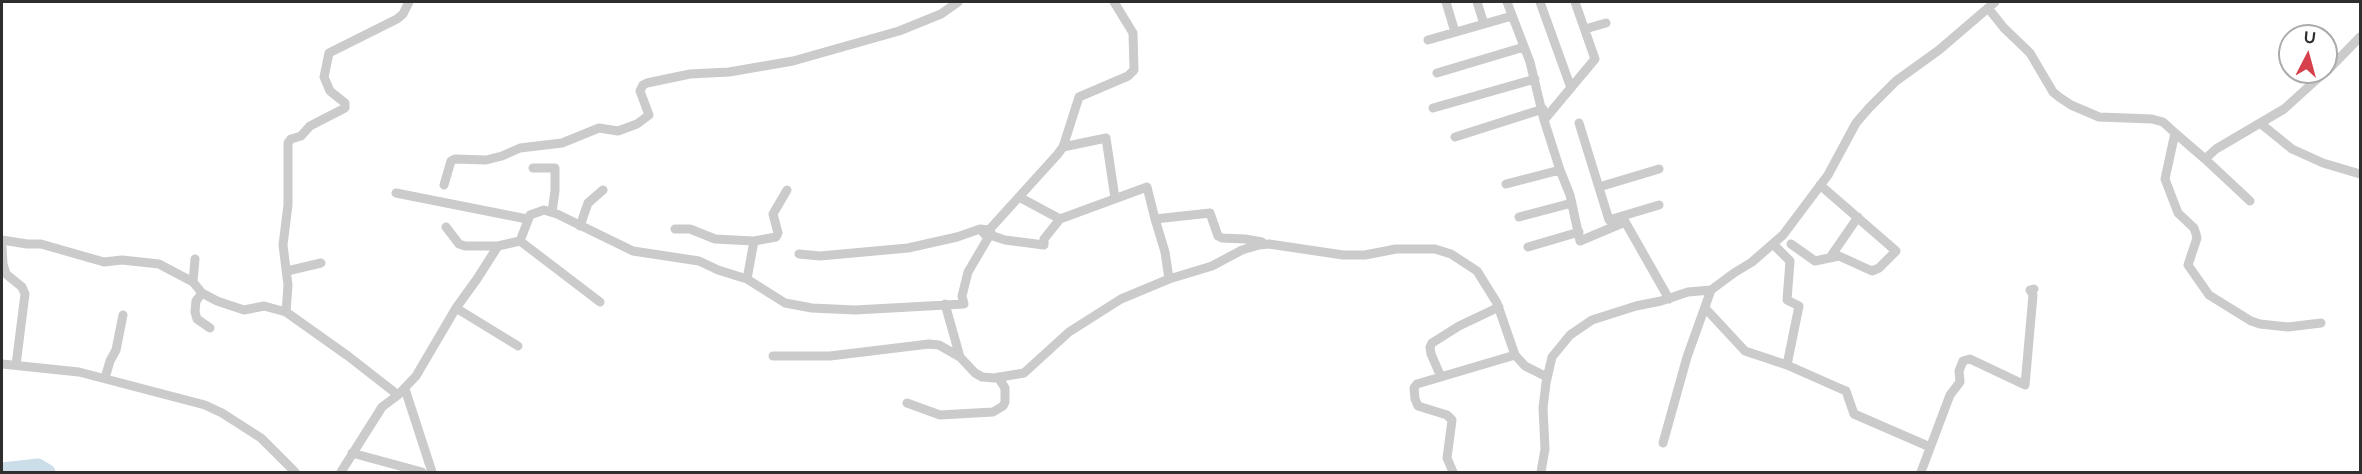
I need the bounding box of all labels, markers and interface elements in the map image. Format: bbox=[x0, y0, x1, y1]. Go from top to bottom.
north arrow bbox=[2278, 24, 2338, 84]
text: U bbox=[2303, 28, 2317, 48]

